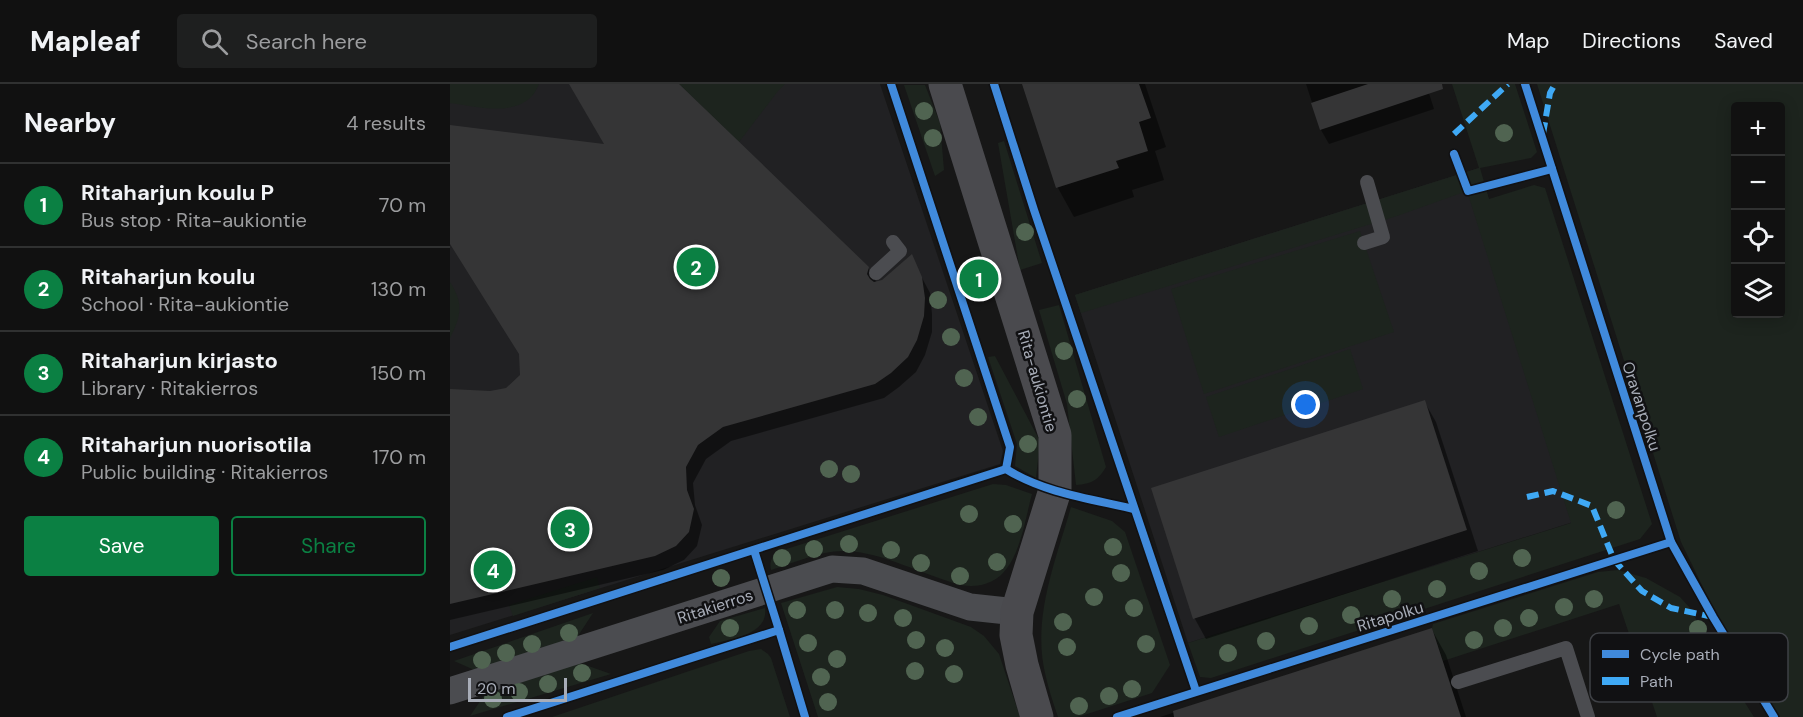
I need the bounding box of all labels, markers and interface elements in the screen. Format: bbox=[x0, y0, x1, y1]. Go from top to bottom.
search box bbox=[177, 14, 597, 68]
text: Mapleaf bbox=[30, 23, 141, 60]
icon: search bbox=[198, 25, 231, 58]
text: Search here bbox=[246, 27, 367, 56]
text: Map bbox=[1507, 27, 1549, 55]
text: Directions bbox=[1582, 27, 1681, 55]
text: Saved bbox=[1714, 27, 1773, 55]
map controls bbox=[1731, 102, 1785, 318]
button: + bbox=[1731, 102, 1785, 156]
text: Nearby bbox=[24, 106, 116, 140]
text: 4 results bbox=[346, 110, 426, 136]
button: − bbox=[1731, 156, 1785, 210]
text: Ritaharjun koulu P bbox=[81, 178, 274, 207]
text: 1 bbox=[40, 192, 47, 218]
text: 70 m bbox=[379, 192, 426, 218]
text: Bus stop · Rita-aukiontie bbox=[81, 207, 307, 233]
button: locate bbox=[1731, 210, 1785, 264]
pin: 2 bbox=[676, 244, 716, 290]
pin: 1 bbox=[960, 256, 998, 302]
text: Ritaharjun koulu bbox=[81, 262, 255, 291]
button: layers bbox=[1731, 264, 1785, 318]
text: 2 bbox=[38, 276, 49, 302]
text: 130 m bbox=[371, 276, 426, 302]
text: School · Rita-aukiontie bbox=[81, 291, 289, 317]
street label: Rita-aukiontie bbox=[1013, 328, 1062, 434]
text: Ritaharjun kirjasto bbox=[81, 346, 278, 375]
street label: Oravanpolku bbox=[1617, 359, 1666, 454]
text: 3 bbox=[37, 360, 50, 386]
text: 150 m bbox=[371, 360, 426, 386]
text: Library · Ritakierros bbox=[81, 375, 258, 401]
your location bbox=[1291, 390, 1320, 419]
text: Ritaharjun nuorisotila bbox=[81, 430, 312, 459]
text: 4 bbox=[37, 444, 50, 470]
text: 170 m bbox=[373, 444, 426, 470]
text: Public building · Ritakierros bbox=[81, 459, 328, 485]
pin: 3 bbox=[550, 506, 590, 552]
button: Save bbox=[24, 516, 219, 576]
button: Share bbox=[231, 516, 426, 576]
pin: 4 bbox=[474, 548, 513, 592]
street label: Ritakierros bbox=[675, 584, 756, 629]
street label: Ritapolku bbox=[1354, 596, 1426, 637]
legend bbox=[1590, 633, 1788, 702]
text: Cycle path bbox=[1640, 644, 1720, 665]
text: Path bbox=[1640, 671, 1673, 692]
scale bar bbox=[468, 675, 567, 702]
text: 20 m bbox=[477, 678, 516, 699]

